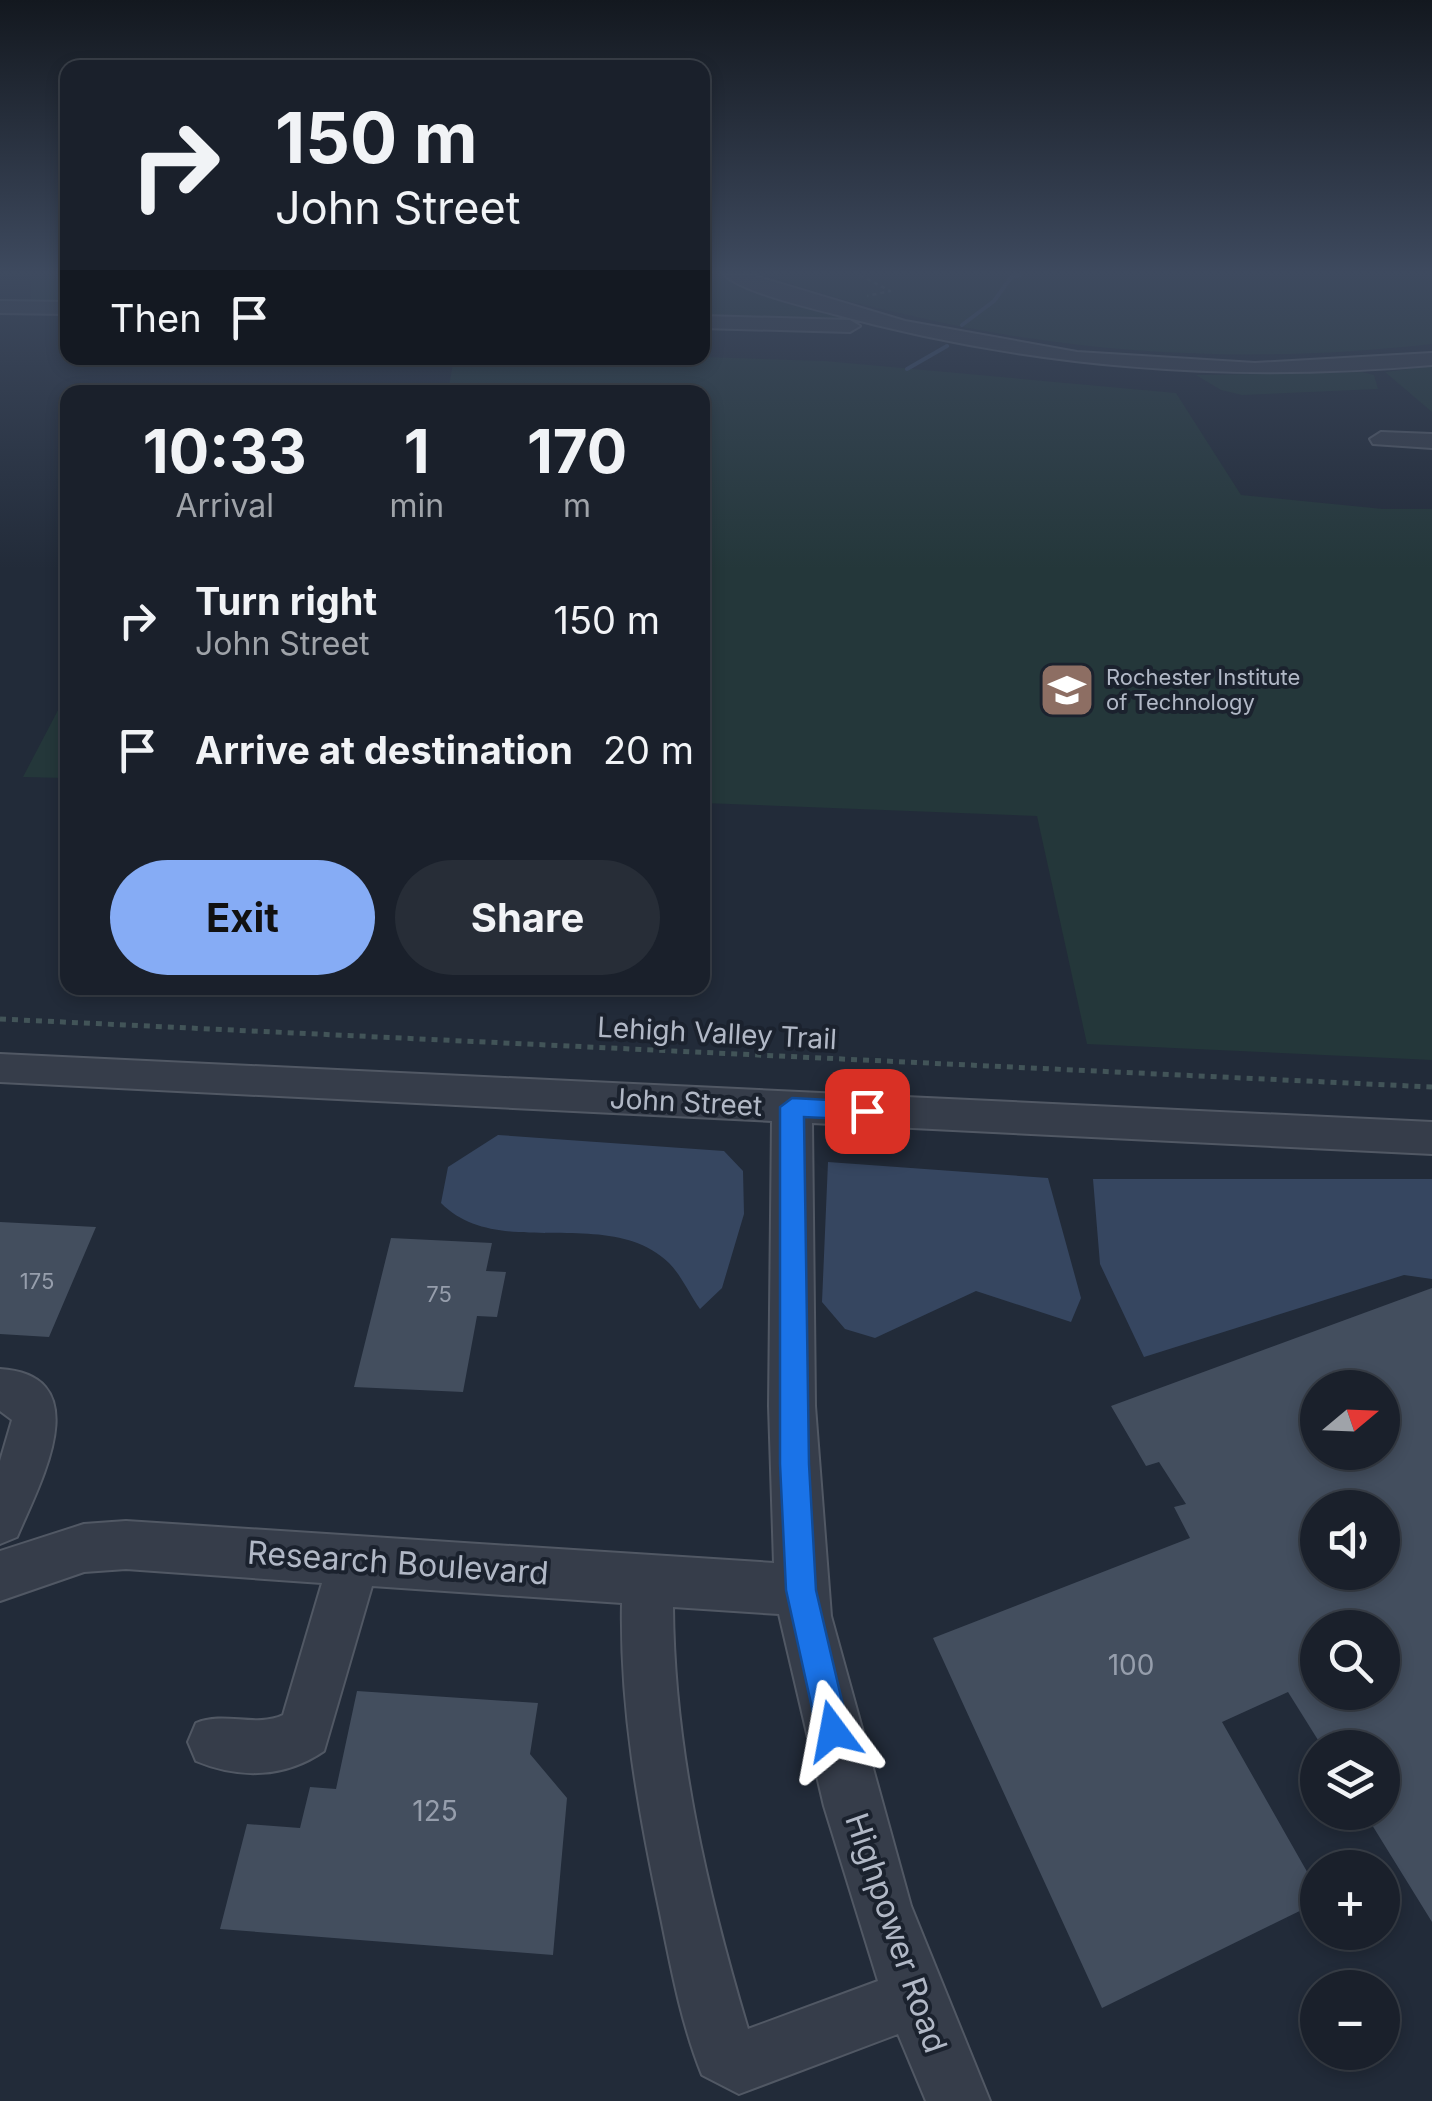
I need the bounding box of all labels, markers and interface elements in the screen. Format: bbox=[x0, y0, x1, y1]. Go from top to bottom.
text: 150 m bbox=[275, 95, 478, 180]
icon: right bbox=[110, 100, 240, 230]
text: John Street bbox=[275, 180, 521, 235]
icon: arrive bbox=[222, 290, 277, 345]
text: Then bbox=[110, 295, 202, 341]
text: 10:33 bbox=[143, 415, 307, 487]
text: 1 bbox=[404, 415, 430, 487]
text: 170 bbox=[527, 415, 627, 487]
text: Arrival bbox=[175, 486, 274, 525]
text: min bbox=[389, 486, 444, 525]
text: m bbox=[563, 486, 591, 525]
text: Turn right bbox=[195, 578, 377, 624]
icon: right bbox=[110, 593, 165, 648]
text: 150 m bbox=[553, 597, 660, 643]
text: John Street bbox=[195, 624, 370, 663]
school or university icon: Rochester Institute of Technology bbox=[1037, 660, 1097, 720]
place label: Rochester Institute of Technology bbox=[1106, 664, 1300, 715]
icon: arrive bbox=[110, 723, 165, 778]
text: Arrive at destination bbox=[195, 727, 573, 773]
text: 20 m bbox=[603, 727, 694, 773]
button: Exit bbox=[110, 860, 375, 975]
button: Share bbox=[395, 860, 660, 975]
street label: Lehigh Valley Trail bbox=[596, 1010, 838, 1056]
pin bbox=[825, 1069, 910, 1154]
street label: John Street bbox=[609, 1081, 763, 1123]
icon: arrive bbox=[840, 1084, 895, 1139]
house number: 175 bbox=[20, 1268, 54, 1294]
house number: 75 bbox=[426, 1281, 452, 1307]
north arrow bbox=[1300, 1370, 1400, 1470]
map controls bbox=[1300, 1370, 1400, 2070]
button: sound bbox=[1300, 1490, 1400, 1590]
street label: Research Boulevard bbox=[246, 1533, 550, 1592]
button: search bbox=[1300, 1610, 1400, 1710]
house number: 100 bbox=[1108, 1648, 1154, 1682]
position arrow bbox=[781, 1679, 885, 1783]
button: layers bbox=[1300, 1730, 1400, 1830]
house number: 125 bbox=[412, 1794, 458, 1828]
street label: Highpower Road bbox=[837, 1808, 956, 2058]
button: + bbox=[1300, 1850, 1400, 1950]
button: − bbox=[1300, 1970, 1400, 2070]

